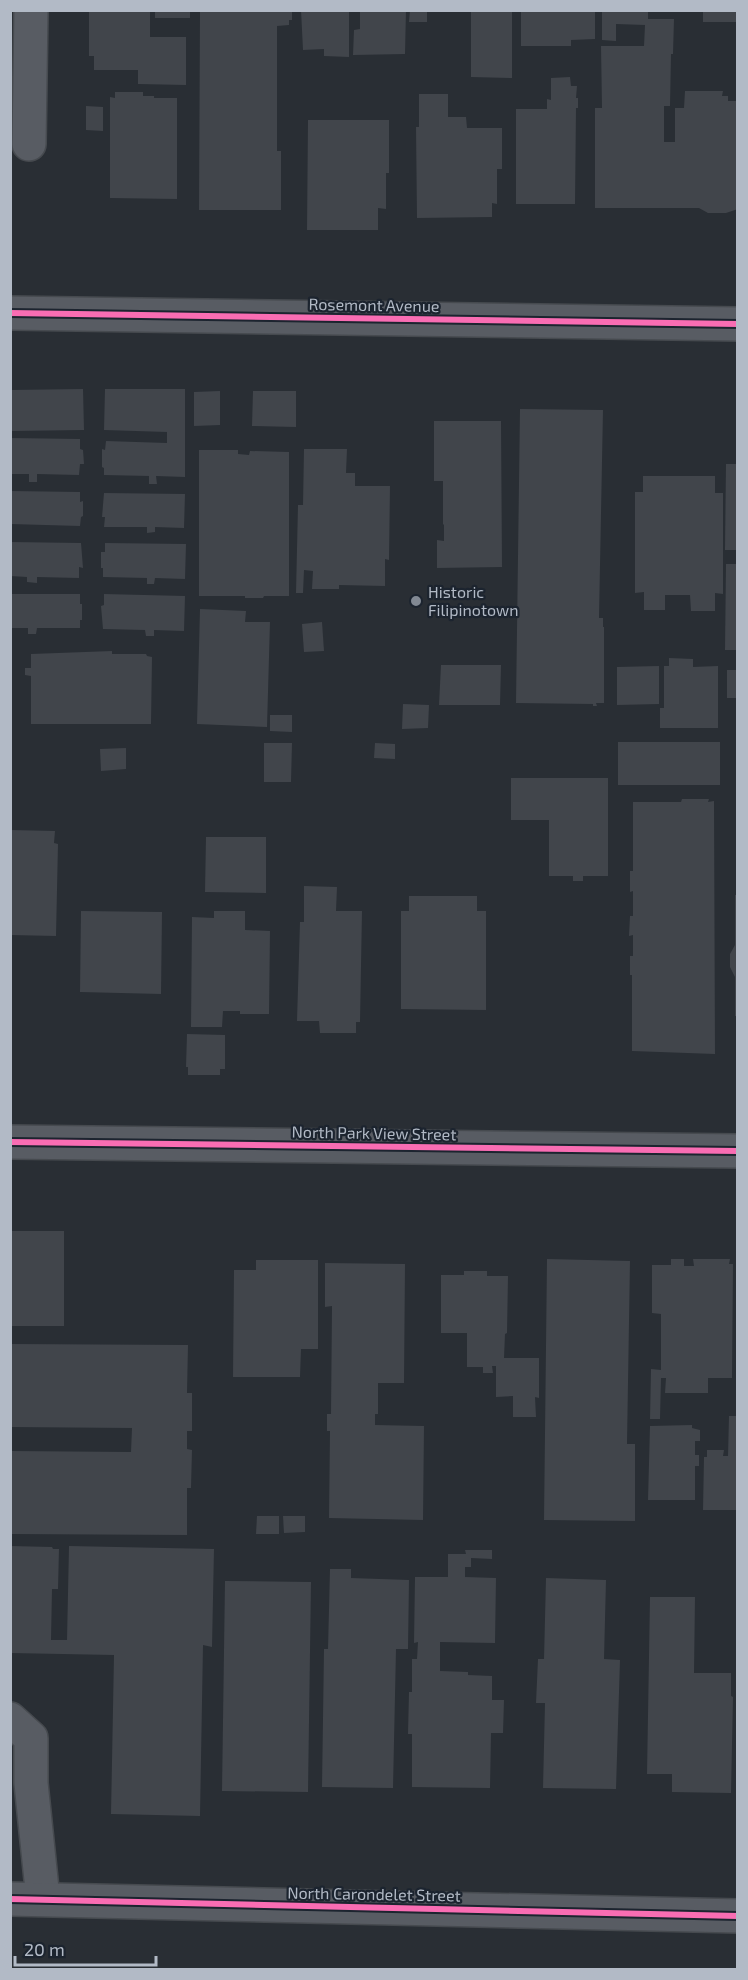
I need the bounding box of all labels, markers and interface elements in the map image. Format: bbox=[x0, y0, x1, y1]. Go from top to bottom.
street label: Rosemont Avenue bbox=[308, 294, 440, 315]
place label: Historic Filipinotown bbox=[428, 582, 519, 619]
marker: Historic Filipinotown bbox=[409, 594, 423, 608]
street label: North Park View Street bbox=[292, 1122, 457, 1143]
street label: North Carondelet Street bbox=[287, 1882, 461, 1905]
scale bar bbox=[15, 1929, 156, 1967]
text: 20 m bbox=[24, 1938, 65, 1960]

